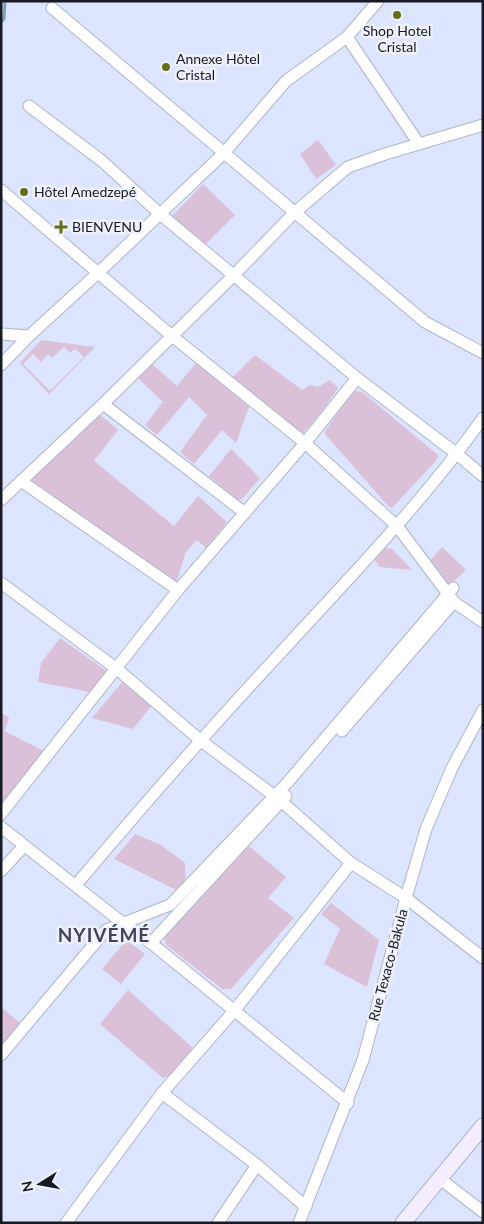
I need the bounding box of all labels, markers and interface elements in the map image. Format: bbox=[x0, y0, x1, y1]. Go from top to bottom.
marker: Shop Hotel Cristal bbox=[391, 9, 403, 21]
place label: Shop Hotel Cristal bbox=[363, 22, 431, 55]
place label: Annexe Hôtel Cristal bbox=[176, 50, 260, 83]
marker: Annexe Hôtel Cristal bbox=[160, 61, 172, 73]
place label: Hôtel Amedzepé bbox=[34, 183, 136, 200]
marker: Hôtel Amedzepé bbox=[18, 186, 30, 198]
place label: BIENVENU bbox=[72, 218, 142, 235]
marker: BIENVENU bbox=[54, 220, 68, 234]
street label: Rue Texaco-Bakula bbox=[364, 907, 411, 1023]
district label: NYIVÉMÉ bbox=[58, 923, 150, 946]
north arrow bbox=[15, 1159, 65, 1209]
text: N bbox=[17, 1180, 36, 1193]

